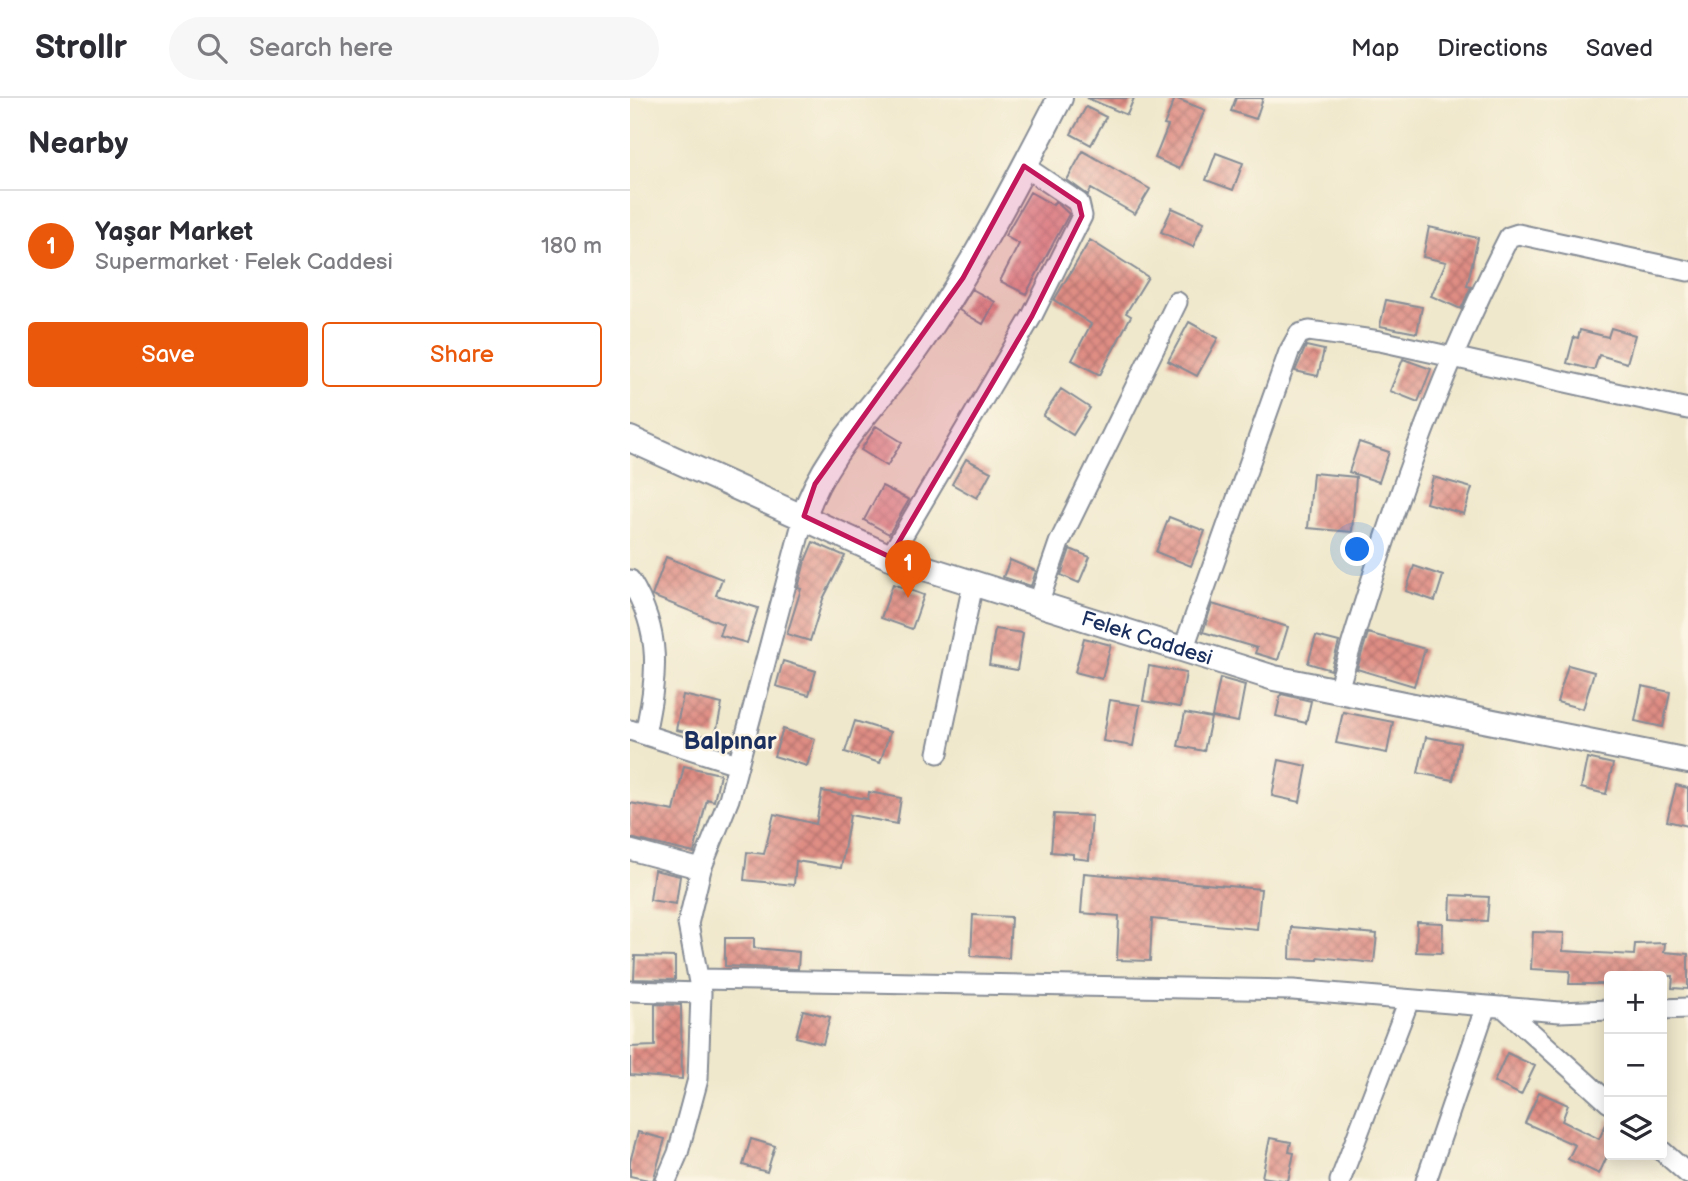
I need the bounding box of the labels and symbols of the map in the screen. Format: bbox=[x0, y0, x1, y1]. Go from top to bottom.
your location bbox=[1340, 532, 1374, 566]
pin: 1 bbox=[885, 540, 931, 598]
street label: Felek Caddesi bbox=[1078, 606, 1216, 670]
district label: Balpınar bbox=[683, 727, 777, 756]

